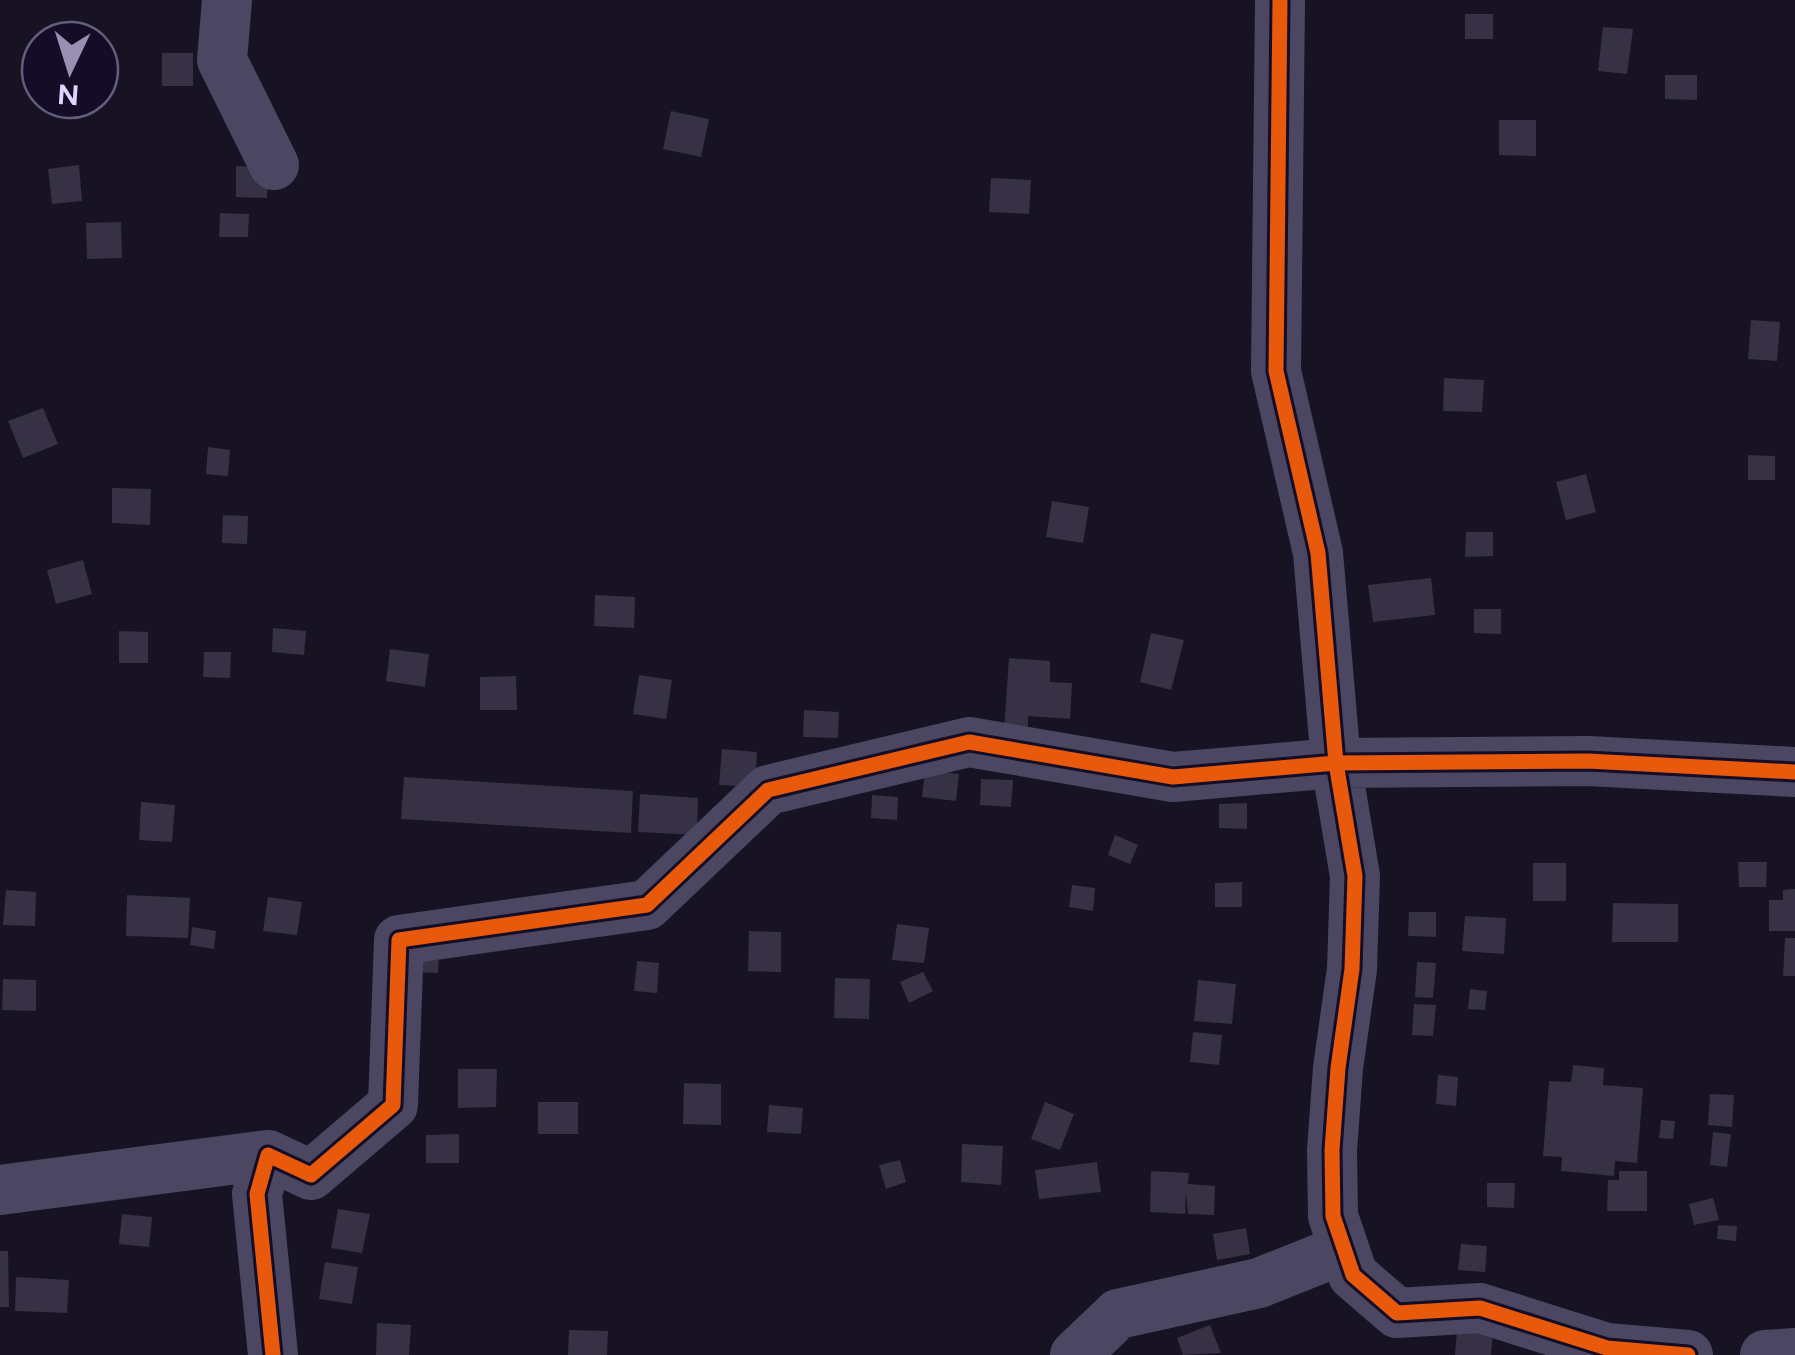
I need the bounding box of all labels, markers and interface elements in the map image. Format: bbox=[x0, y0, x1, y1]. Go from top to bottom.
north arrow bbox=[20, 20, 120, 120]
text: N bbox=[56, 77, 80, 113]

